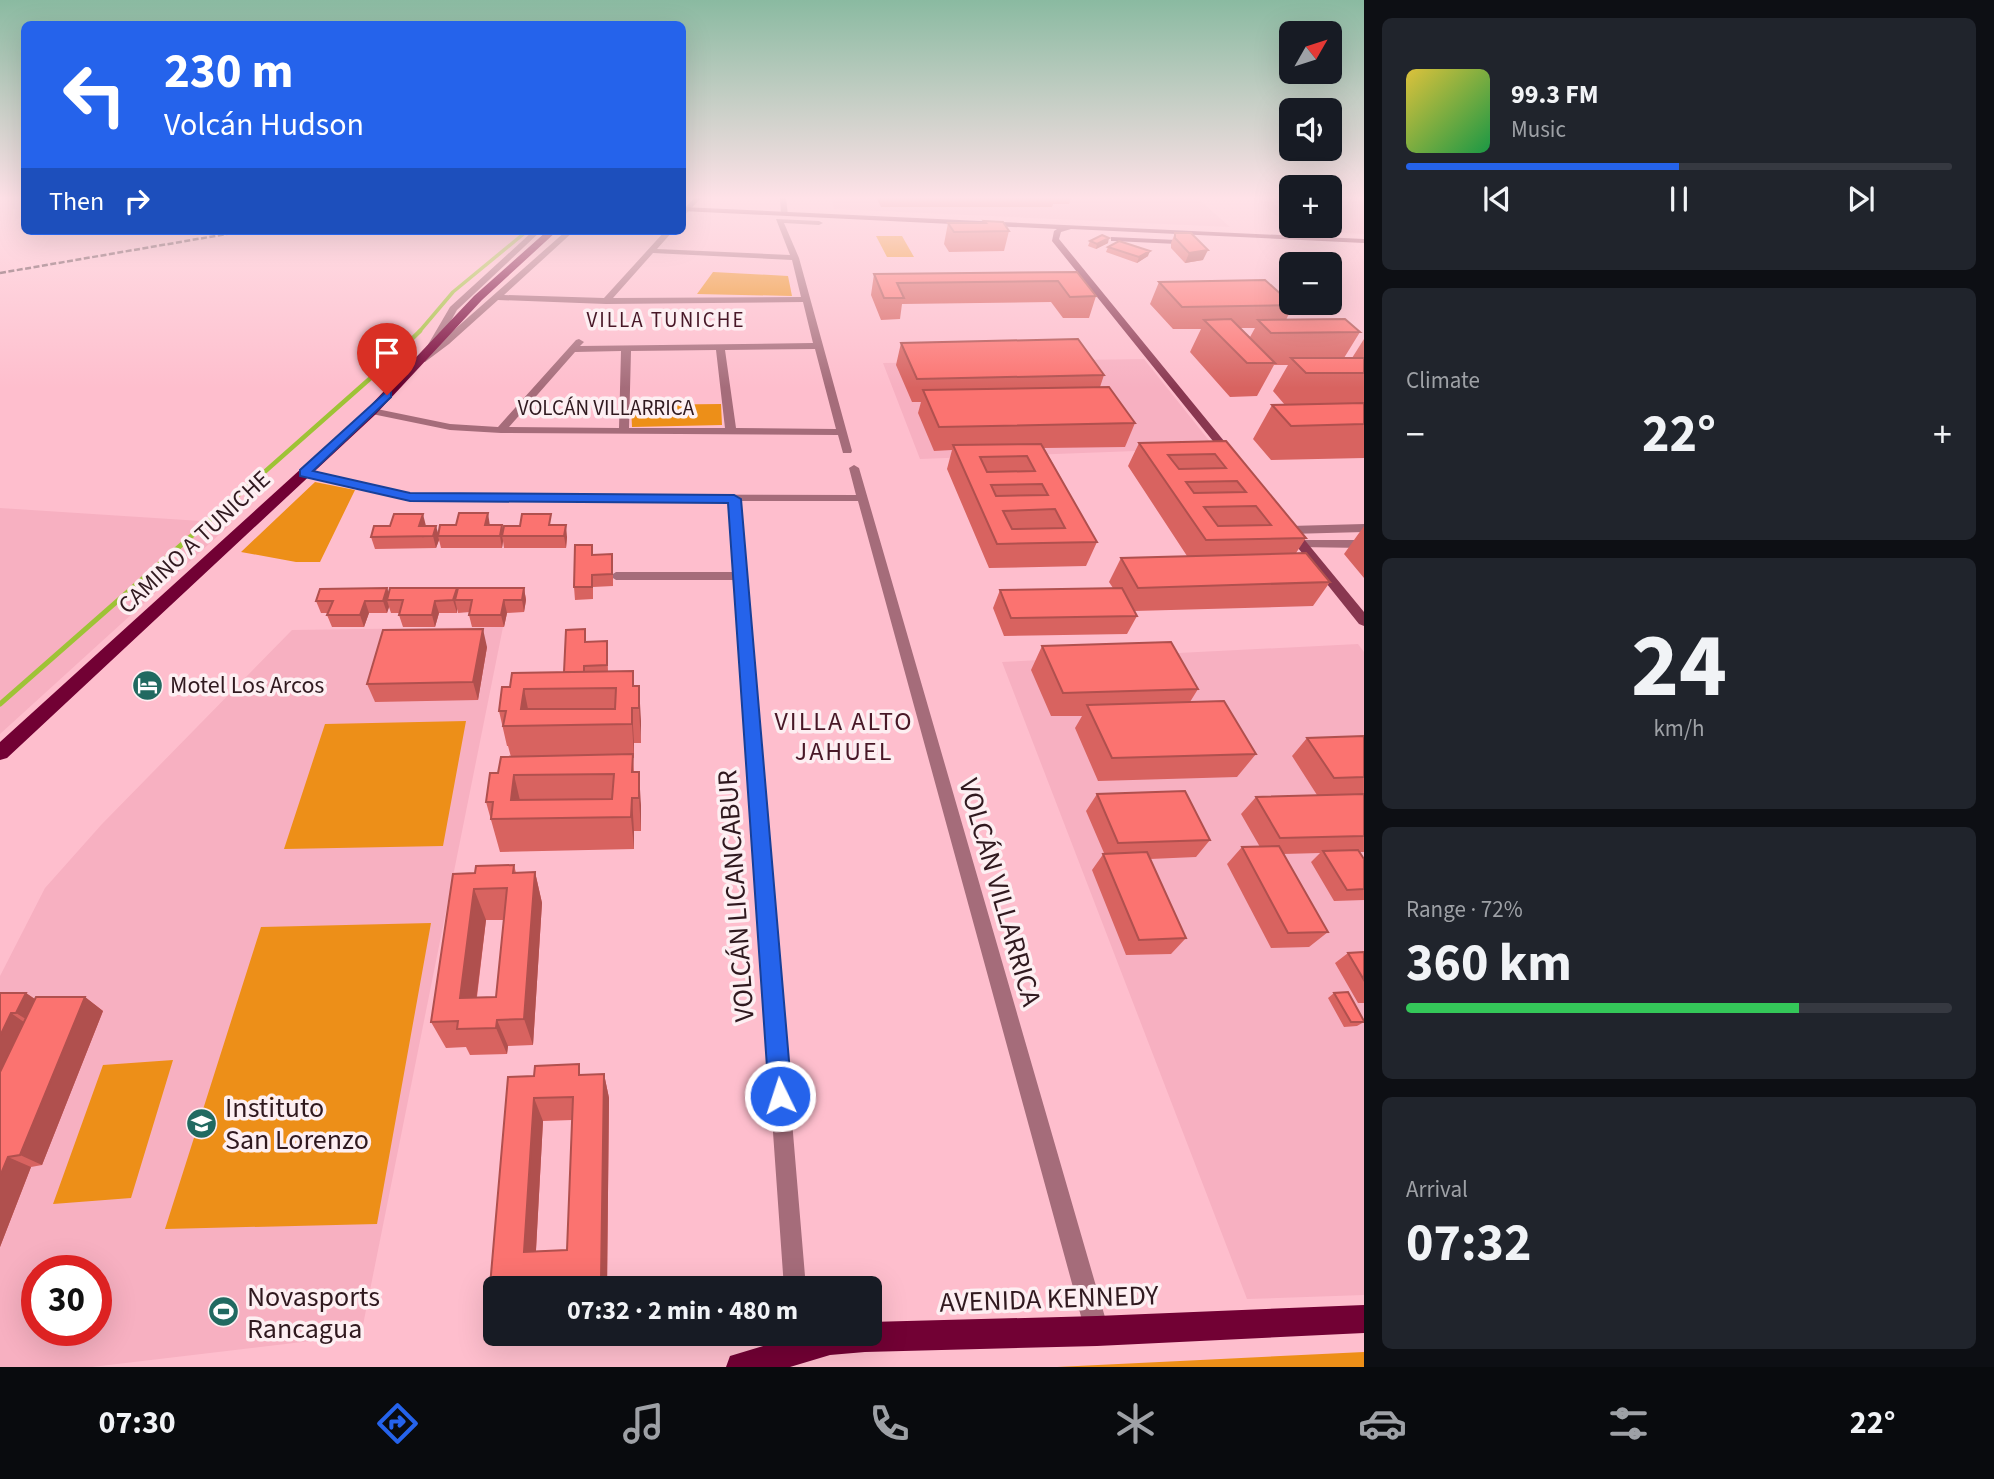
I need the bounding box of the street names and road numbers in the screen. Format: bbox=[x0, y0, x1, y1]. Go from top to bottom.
street label: VOLCÁN VILLARRICA bbox=[518, 393, 695, 423]
street label: CAMINO A TUNICHE bbox=[110, 462, 278, 622]
street label: VOLCÁN LICANCABUR bbox=[707, 769, 765, 1023]
street label: VOLCÁN VILLARRICA bbox=[948, 774, 1052, 1012]
street label: AVENIDA KENNEDY bbox=[939, 1275, 1160, 1323]

